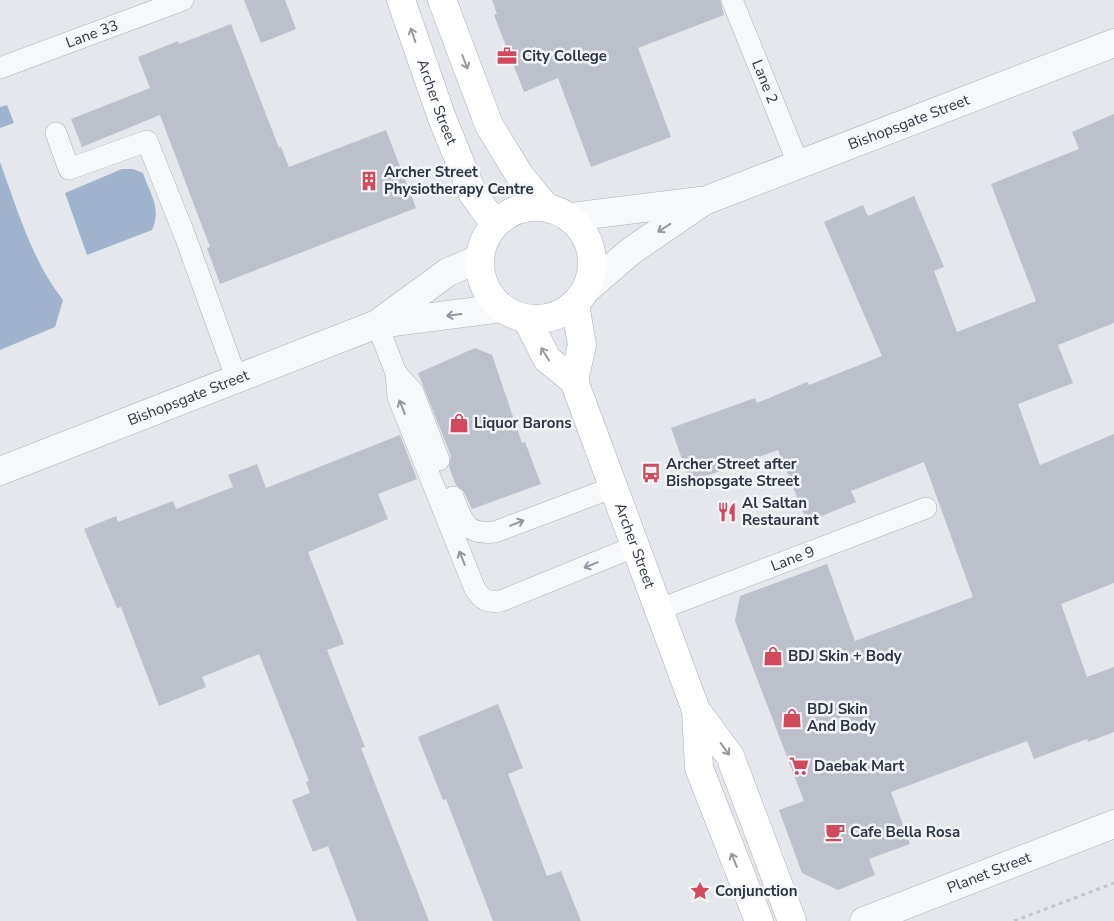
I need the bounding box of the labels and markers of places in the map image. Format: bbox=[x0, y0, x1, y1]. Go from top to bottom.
office icon: City College bbox=[496, 45, 518, 67]
place label: City College bbox=[522, 46, 607, 66]
place label: Archer Street Physiotherapy Centre bbox=[384, 162, 534, 199]
building icon: Archer Street Physiotherapy Centre bbox=[358, 170, 380, 192]
shop icon: Liquor Barons bbox=[448, 412, 470, 434]
place label: Liquor Barons bbox=[474, 413, 572, 433]
place label: Archer Street after Bishopsgate Street bbox=[666, 454, 799, 491]
bus stop icon: Archer Street after Bishopsgate Street bbox=[640, 462, 662, 484]
place label: Al Saltan Restaurant bbox=[742, 493, 819, 530]
restaurant icon: Al Saltan Restaurant bbox=[716, 501, 738, 523]
shop icon: BDJ Skin + Body bbox=[762, 645, 784, 667]
place label: BDJ Skin + Body bbox=[788, 646, 902, 666]
place label: BDJ Skin And Body bbox=[807, 699, 876, 736]
shop icon: BDJ Skin And Body bbox=[781, 707, 803, 729]
supermarket icon: Daebak Mart bbox=[788, 755, 810, 777]
place label: Daebak Mart bbox=[814, 756, 905, 776]
cafe icon: Cafe Bella Rosa bbox=[824, 821, 846, 843]
place label: Cafe Bella Rosa bbox=[850, 822, 960, 842]
place icon: Conjunction bbox=[689, 880, 711, 902]
place label: Conjunction bbox=[715, 881, 798, 901]

